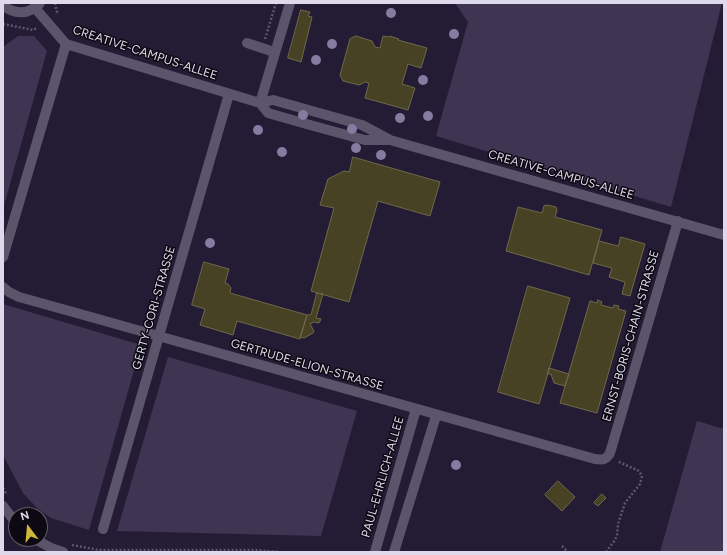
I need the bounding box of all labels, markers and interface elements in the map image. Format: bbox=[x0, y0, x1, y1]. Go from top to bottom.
street label: CREATIVE-CAMPUS-ALLEE bbox=[71, 23, 219, 83]
street label: CREATIVE-CAMPUS-ALLEE bbox=[486, 147, 636, 203]
street label: GERTY-CORI-STRASSE bbox=[129, 245, 179, 371]
street label: ERNST-BORIS-CHAIN-STRASSE bbox=[600, 249, 662, 423]
street label: GERTRUDE-ELION-STRASSE bbox=[229, 336, 385, 394]
street label: PAUL-EHRLICH-ALLEE bbox=[359, 415, 407, 539]
north arrow bbox=[8, 507, 48, 547]
text: N bbox=[19, 509, 31, 523]

